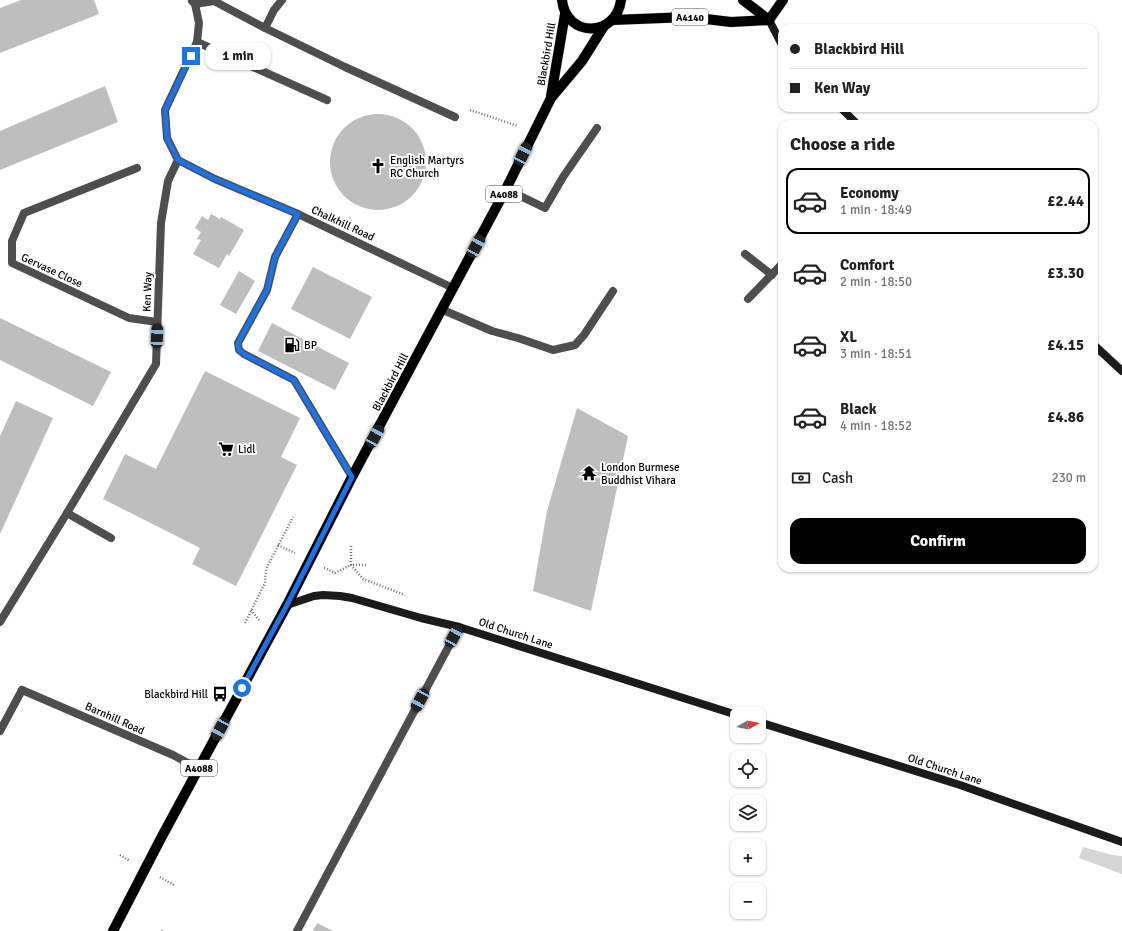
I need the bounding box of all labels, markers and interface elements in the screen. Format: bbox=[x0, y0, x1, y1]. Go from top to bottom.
road number: A4140 bbox=[672, 9, 708, 25]
street label: Blackbird Hill bbox=[535, 22, 558, 87]
text: Blackbird Hill bbox=[814, 40, 904, 58]
callout: 1 min bbox=[205, 42, 271, 70]
route end bbox=[182, 47, 200, 65]
text: 1 min bbox=[222, 48, 254, 64]
text: Ken Way bbox=[814, 79, 870, 97]
text: Choose a ride bbox=[790, 133, 895, 155]
car bbox=[512, 141, 534, 167]
place label: English Martyrs RC Church bbox=[390, 154, 464, 180]
church icon: English Martyrs RC Church bbox=[369, 157, 387, 175]
icon: car bbox=[792, 183, 828, 219]
text: Economy bbox=[840, 184, 899, 202]
road number: A4088 bbox=[486, 186, 522, 202]
text: £2.44 bbox=[1047, 192, 1084, 210]
text: 1 min · 18:49 bbox=[840, 202, 912, 218]
street label: Chalkhill Road bbox=[309, 203, 377, 244]
car bbox=[465, 233, 487, 259]
street label: Gervase Close bbox=[19, 251, 84, 290]
icon: car bbox=[792, 255, 828, 291]
text: Comfort bbox=[840, 256, 894, 274]
text: £3.30 bbox=[1047, 264, 1084, 282]
street label: Ken Way bbox=[140, 271, 155, 312]
text: 2 min · 18:50 bbox=[840, 274, 912, 290]
car bbox=[151, 324, 163, 348]
icon: car bbox=[792, 327, 828, 363]
text: XL bbox=[840, 328, 857, 346]
fuel station icon: BP bbox=[283, 336, 301, 354]
text: £4.15 bbox=[1047, 336, 1084, 354]
place label: BP bbox=[304, 339, 317, 352]
text: 3 min · 18:51 bbox=[840, 346, 912, 362]
street label: Blackbird Hill bbox=[370, 351, 411, 413]
icon: car bbox=[792, 399, 828, 435]
text: Black bbox=[840, 400, 877, 418]
text: £4.86 bbox=[1047, 408, 1084, 426]
text: 4 min · 18:52 bbox=[840, 418, 912, 434]
car bbox=[364, 423, 386, 449]
supermarket icon: Lidl bbox=[217, 440, 235, 458]
place label: Lidl bbox=[238, 443, 256, 456]
place label: London Burmese Buddhist Vihara bbox=[601, 461, 679, 487]
temple icon: London Burmese Buddhist Vihara bbox=[580, 464, 598, 482]
icon: cash bbox=[790, 467, 812, 489]
text: Cash bbox=[822, 469, 853, 487]
text: 230 m bbox=[1052, 470, 1086, 486]
button: Confirm bbox=[790, 518, 1086, 564]
street label: Old Church Lane bbox=[477, 615, 555, 652]
car bbox=[443, 623, 465, 649]
route start bbox=[233, 679, 251, 697]
bus stop icon: Blackbird Hill bbox=[211, 685, 229, 703]
car bbox=[409, 687, 431, 713]
place label: Blackbird Hill bbox=[144, 688, 208, 701]
street label: Barnhill Road bbox=[83, 700, 147, 737]
north arrow bbox=[730, 707, 766, 743]
map controls bbox=[730, 707, 766, 919]
car bbox=[209, 716, 231, 742]
button: locate bbox=[730, 751, 766, 787]
street label: Old Church Lane bbox=[906, 751, 984, 788]
road number: A4088 bbox=[181, 760, 217, 776]
button: layers bbox=[730, 795, 766, 831]
button: + bbox=[730, 839, 766, 875]
button: − bbox=[730, 883, 766, 919]

